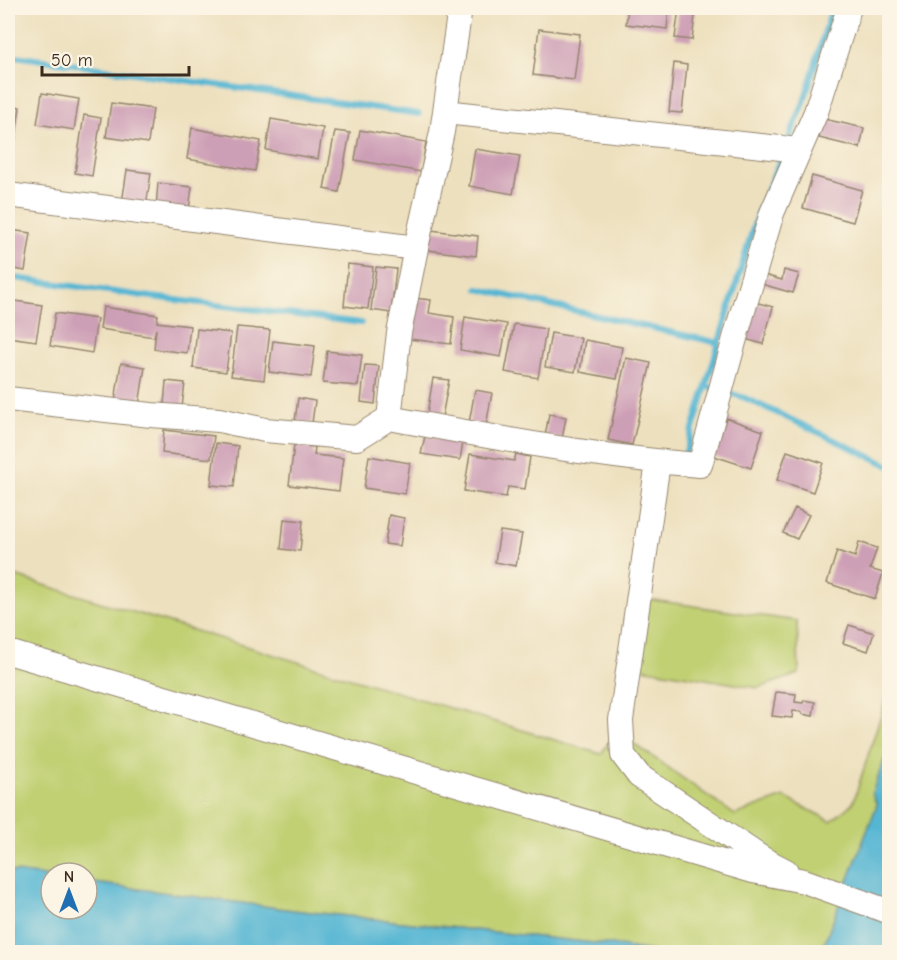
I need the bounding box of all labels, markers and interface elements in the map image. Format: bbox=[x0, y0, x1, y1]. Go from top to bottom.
scale bar bbox=[42, 39, 189, 77]
text: 50 m bbox=[51, 50, 93, 71]
north arrow bbox=[39, 861, 99, 921]
text: N bbox=[64, 868, 74, 886]

